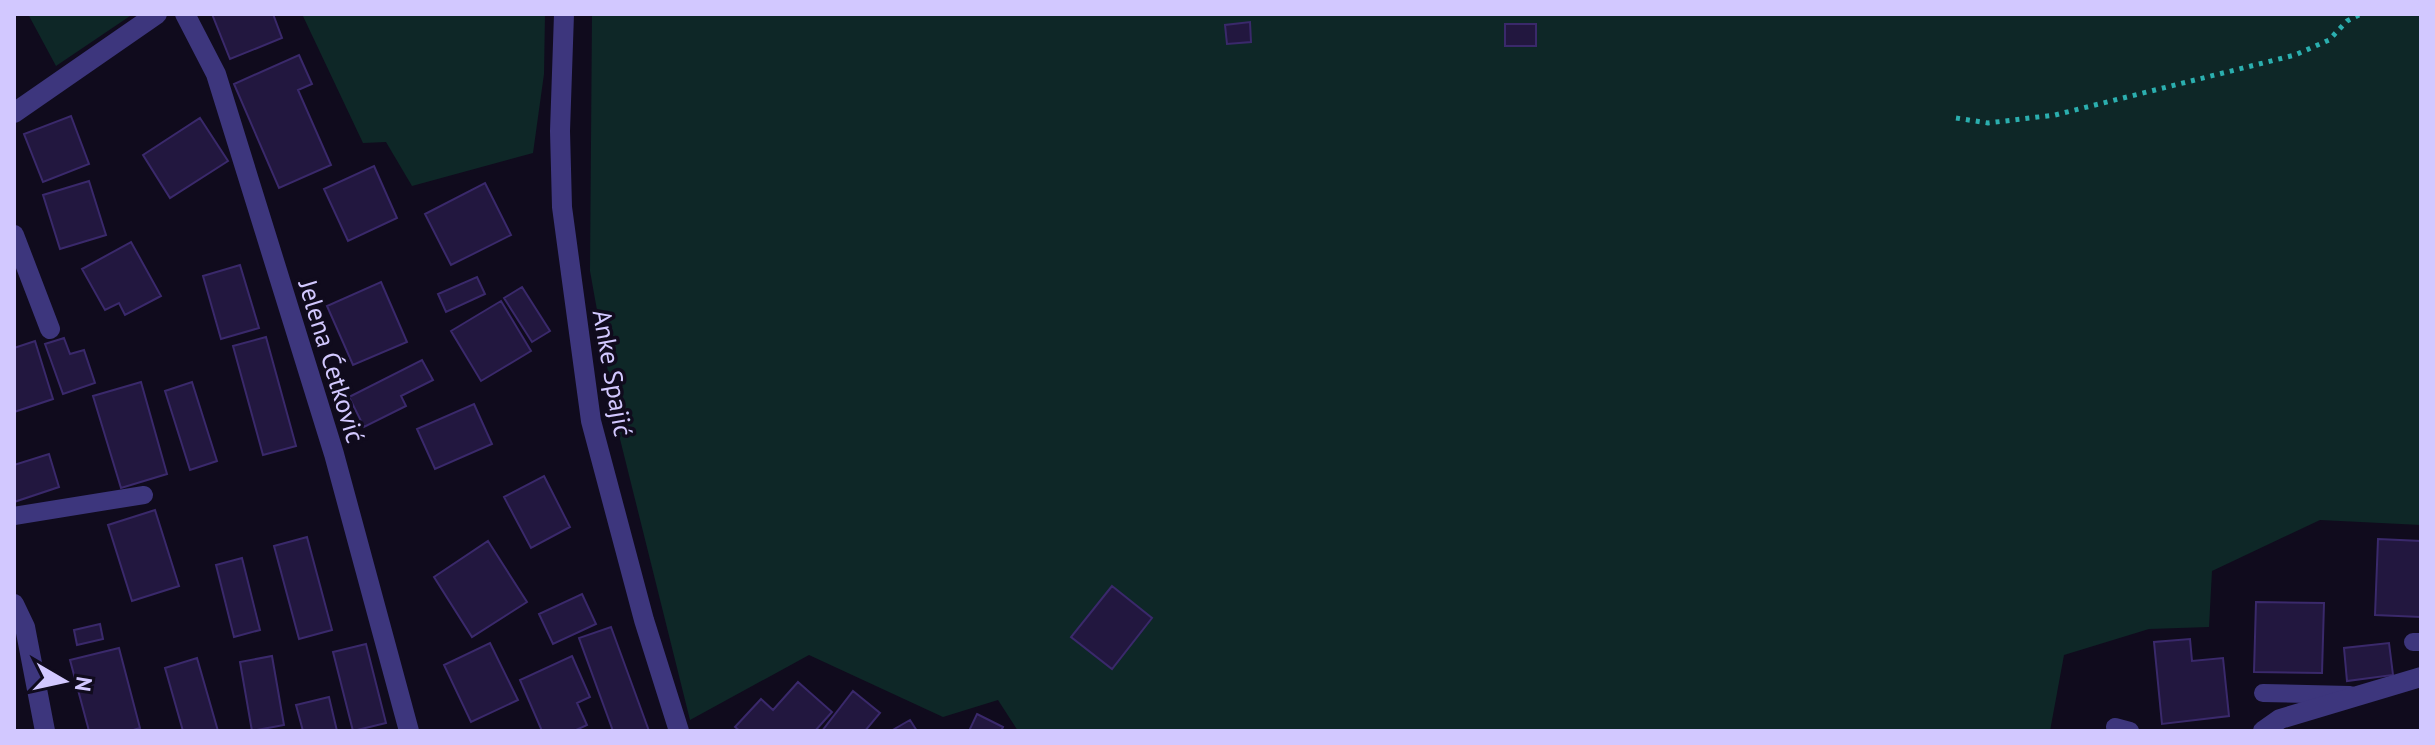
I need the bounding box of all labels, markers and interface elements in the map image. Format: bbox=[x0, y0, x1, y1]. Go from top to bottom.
street label: Jelena Ćetković bbox=[291, 275, 372, 446]
street label: Anke Spajić bbox=[586, 307, 640, 439]
north arrow bbox=[24, 641, 104, 721]
text: N bbox=[69, 675, 99, 693]

